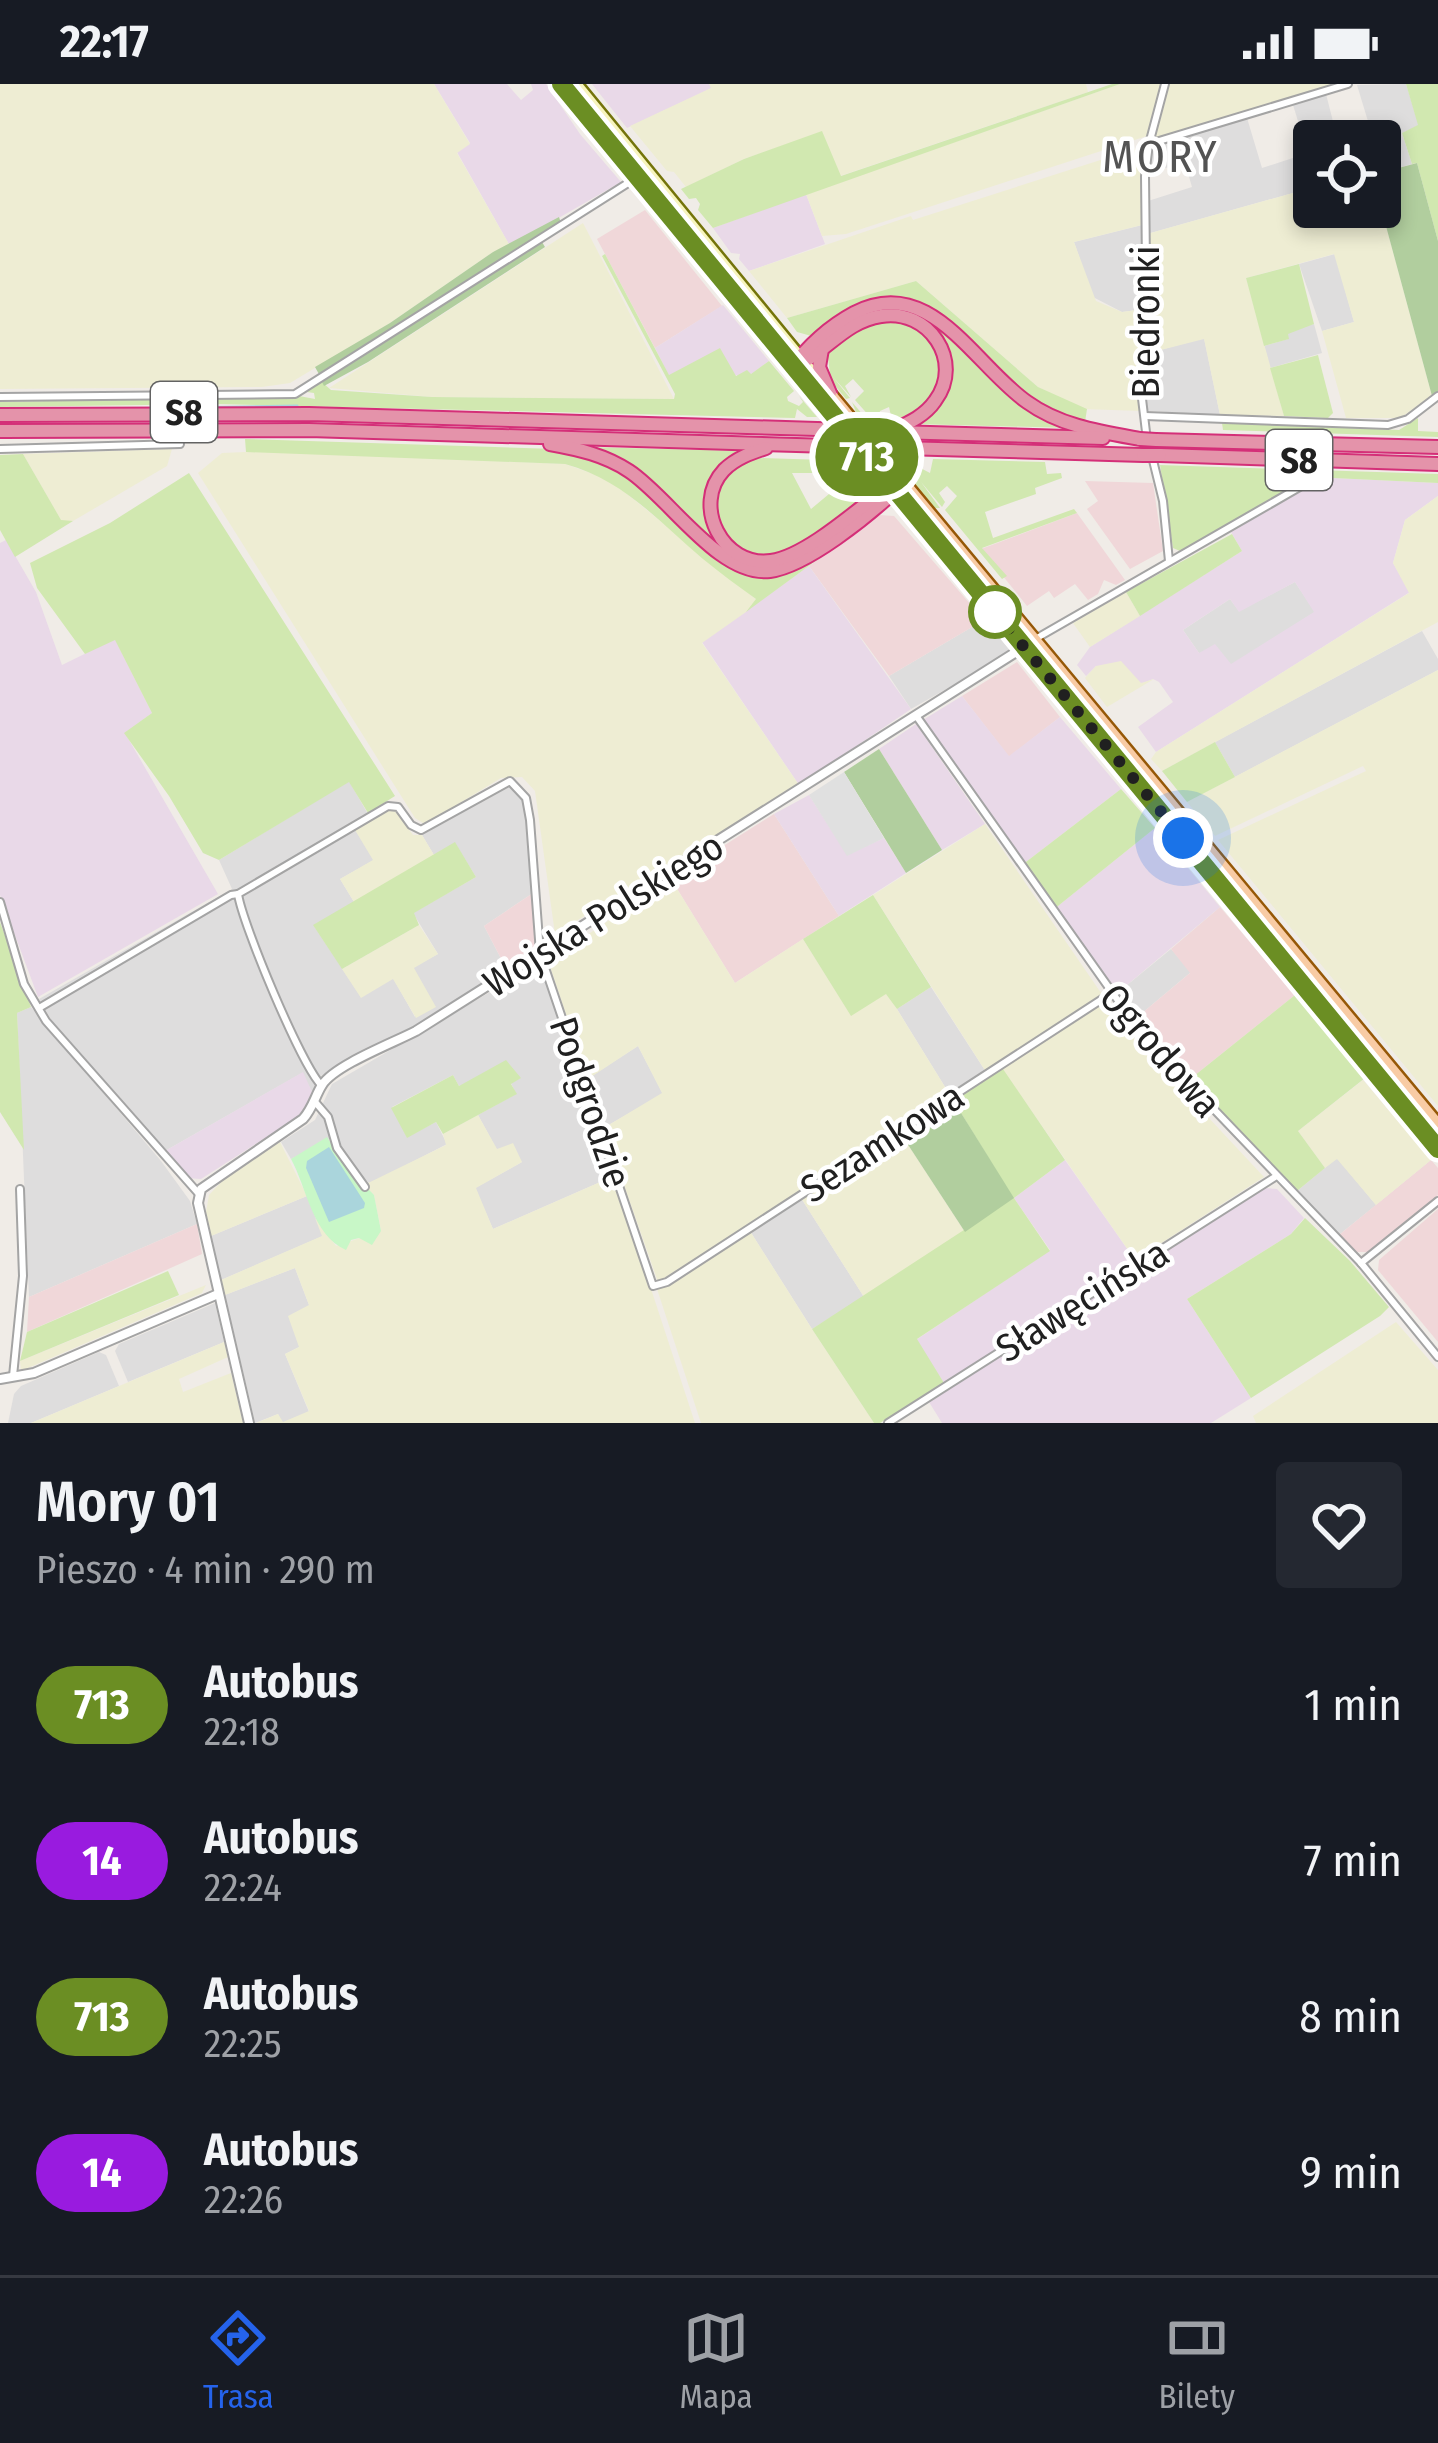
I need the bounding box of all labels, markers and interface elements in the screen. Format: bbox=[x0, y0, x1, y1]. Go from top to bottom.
text: 22:17 bbox=[60, 15, 149, 69]
map controls bbox=[1293, 120, 1401, 228]
button: locate bbox=[1293, 120, 1401, 228]
district label: MORY bbox=[1102, 130, 1220, 184]
street label: Biedronki bbox=[1123, 246, 1169, 398]
road number: S8 bbox=[151, 382, 217, 442]
line badge: 713 bbox=[798, 418, 936, 496]
road number: S8 bbox=[1266, 430, 1332, 490]
text: 713 bbox=[839, 432, 895, 482]
unlabelled marker bbox=[970, 587, 1020, 637]
your location bbox=[1153, 808, 1213, 868]
street label: Wojska Polskiego bbox=[475, 823, 732, 1007]
street label: Ogrodowa bbox=[1090, 975, 1231, 1127]
street label: Podgrodzie bbox=[539, 1011, 641, 1194]
street label: Sezamkowa bbox=[792, 1073, 973, 1212]
street label: Sławęcińska bbox=[988, 1230, 1177, 1372]
button: heart bbox=[1276, 1462, 1402, 1588]
text: Mory 01 bbox=[36, 1468, 220, 1536]
text: Pieszo · 4 min · 290 m bbox=[36, 1547, 375, 1593]
text: Autobus bbox=[204, 1655, 358, 1709]
text: 1 min bbox=[1304, 1678, 1402, 1732]
text: 713 bbox=[74, 1680, 130, 1730]
text: 22:18 bbox=[204, 1709, 280, 1755]
text: Autobus bbox=[204, 1811, 358, 1865]
text: 7 min bbox=[1304, 1834, 1402, 1888]
text: 14 bbox=[82, 1836, 122, 1886]
text: 22:24 bbox=[204, 1865, 282, 1911]
text: Autobus bbox=[204, 1967, 358, 2021]
text: 8 min bbox=[1299, 1990, 1402, 2044]
text: 713 bbox=[74, 1992, 130, 2042]
text: 22:25 bbox=[204, 2021, 282, 2067]
text: Autobus bbox=[204, 2123, 358, 2177]
text: 9 min bbox=[1300, 2146, 1402, 2200]
text: 14 bbox=[82, 2148, 122, 2198]
text: 22:26 bbox=[204, 2177, 283, 2223]
tab: Trasa bbox=[203, 2305, 274, 2417]
tab: Mapa bbox=[680, 2305, 753, 2417]
tab: Bilety bbox=[1158, 2305, 1235, 2417]

